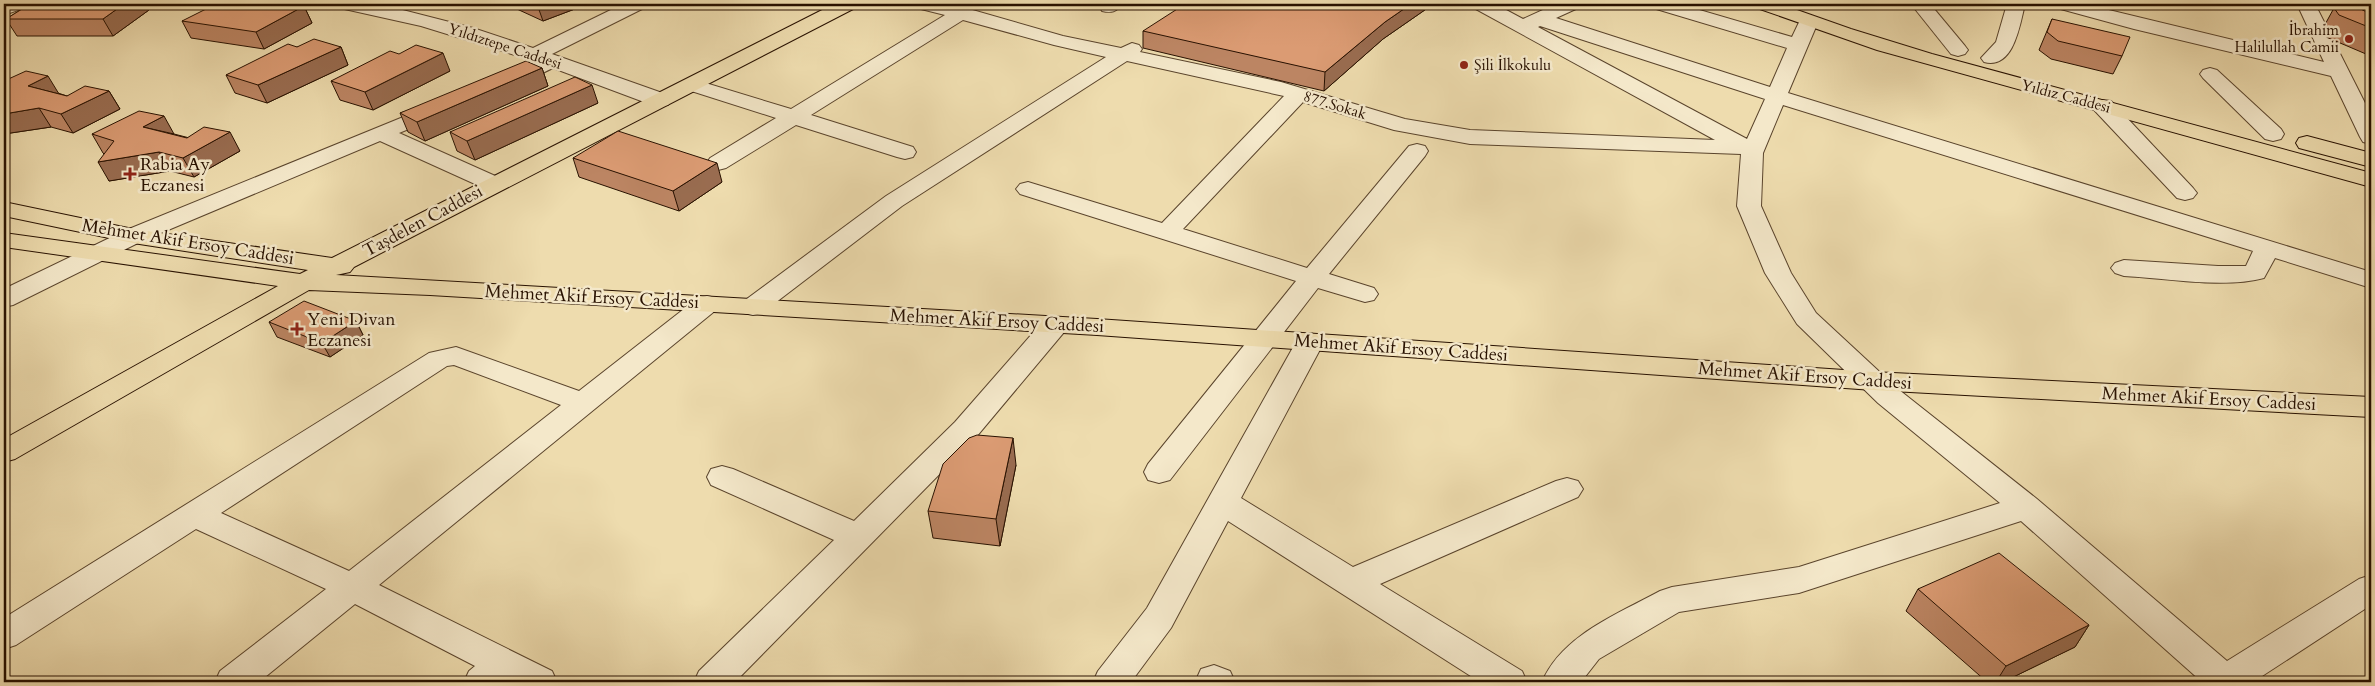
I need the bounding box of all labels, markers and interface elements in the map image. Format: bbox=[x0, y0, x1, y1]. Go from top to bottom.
street label: Yıldıztepe Caddesi bbox=[446, 18, 564, 74]
place label: İbrahim Halilullah Camii bbox=[2234, 20, 2339, 57]
marker: İbrahim Halilullah Camii bbox=[2343, 33, 2355, 45]
place label: Şili İlkokulu bbox=[1474, 55, 1551, 75]
marker: Şili İlkokulu bbox=[1458, 59, 1470, 71]
street label: Yıldız Caddesi bbox=[2019, 74, 2113, 118]
street label: 877.Sokak bbox=[1301, 86, 1369, 124]
place label: Rabia Ay Eczanesi bbox=[140, 152, 210, 198]
marker: Rabia Ay Eczanesi bbox=[124, 168, 136, 180]
street label: Taşdelen Caddesi bbox=[359, 179, 487, 263]
street label: Mehmet Akif Ersoy Caddesi bbox=[80, 213, 296, 271]
street label: Mehmet Akif Ersoy Caddesi bbox=[484, 279, 700, 315]
street label: Mehmet Akif Ersoy Caddesi bbox=[889, 303, 1105, 339]
place label: Yeni Divan Eczanesi bbox=[307, 307, 396, 353]
marker: Yeni Divan Eczanesi bbox=[291, 323, 303, 335]
street label: Mehmet Akif Ersoy Caddesi bbox=[1293, 328, 1509, 368]
street label: Mehmet Akif Ersoy Caddesi bbox=[1697, 356, 1913, 396]
street label: Mehmet Akif Ersoy Caddesi bbox=[2101, 381, 2317, 417]

